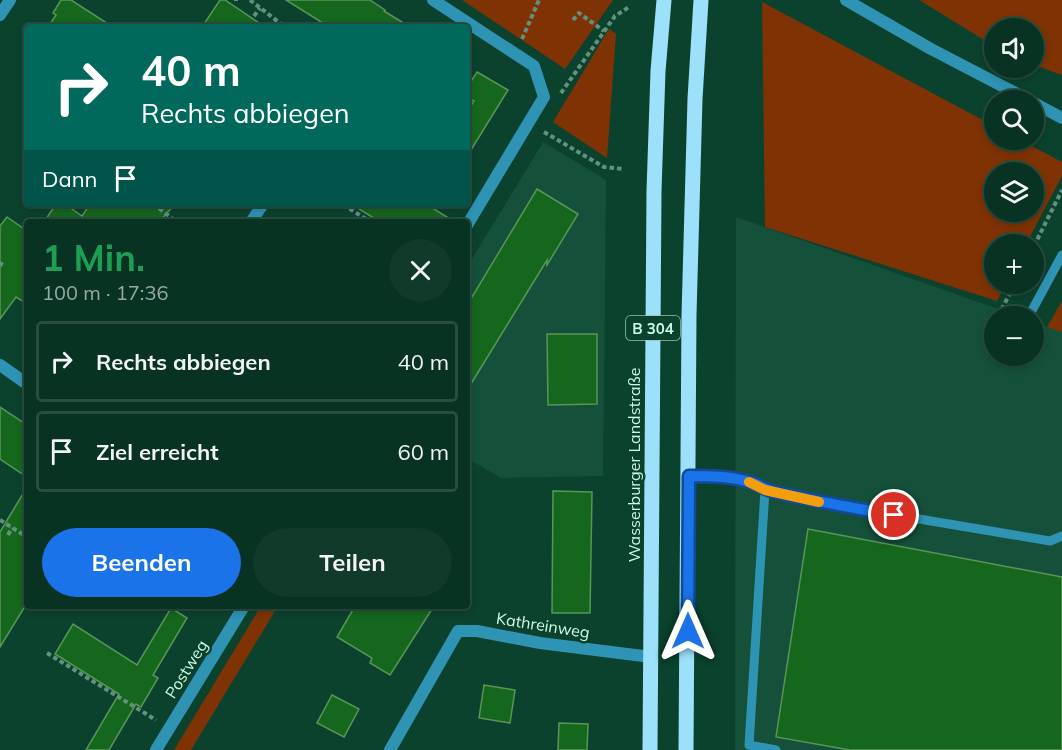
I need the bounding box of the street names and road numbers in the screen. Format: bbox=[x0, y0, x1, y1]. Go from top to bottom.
road number: B 304 bbox=[626, 316, 680, 340]
street label: Wasserburger Landstraße bbox=[624, 368, 644, 562]
street label: Kathreinweg bbox=[495, 608, 591, 642]
street label: Postweg bbox=[160, 636, 212, 702]

